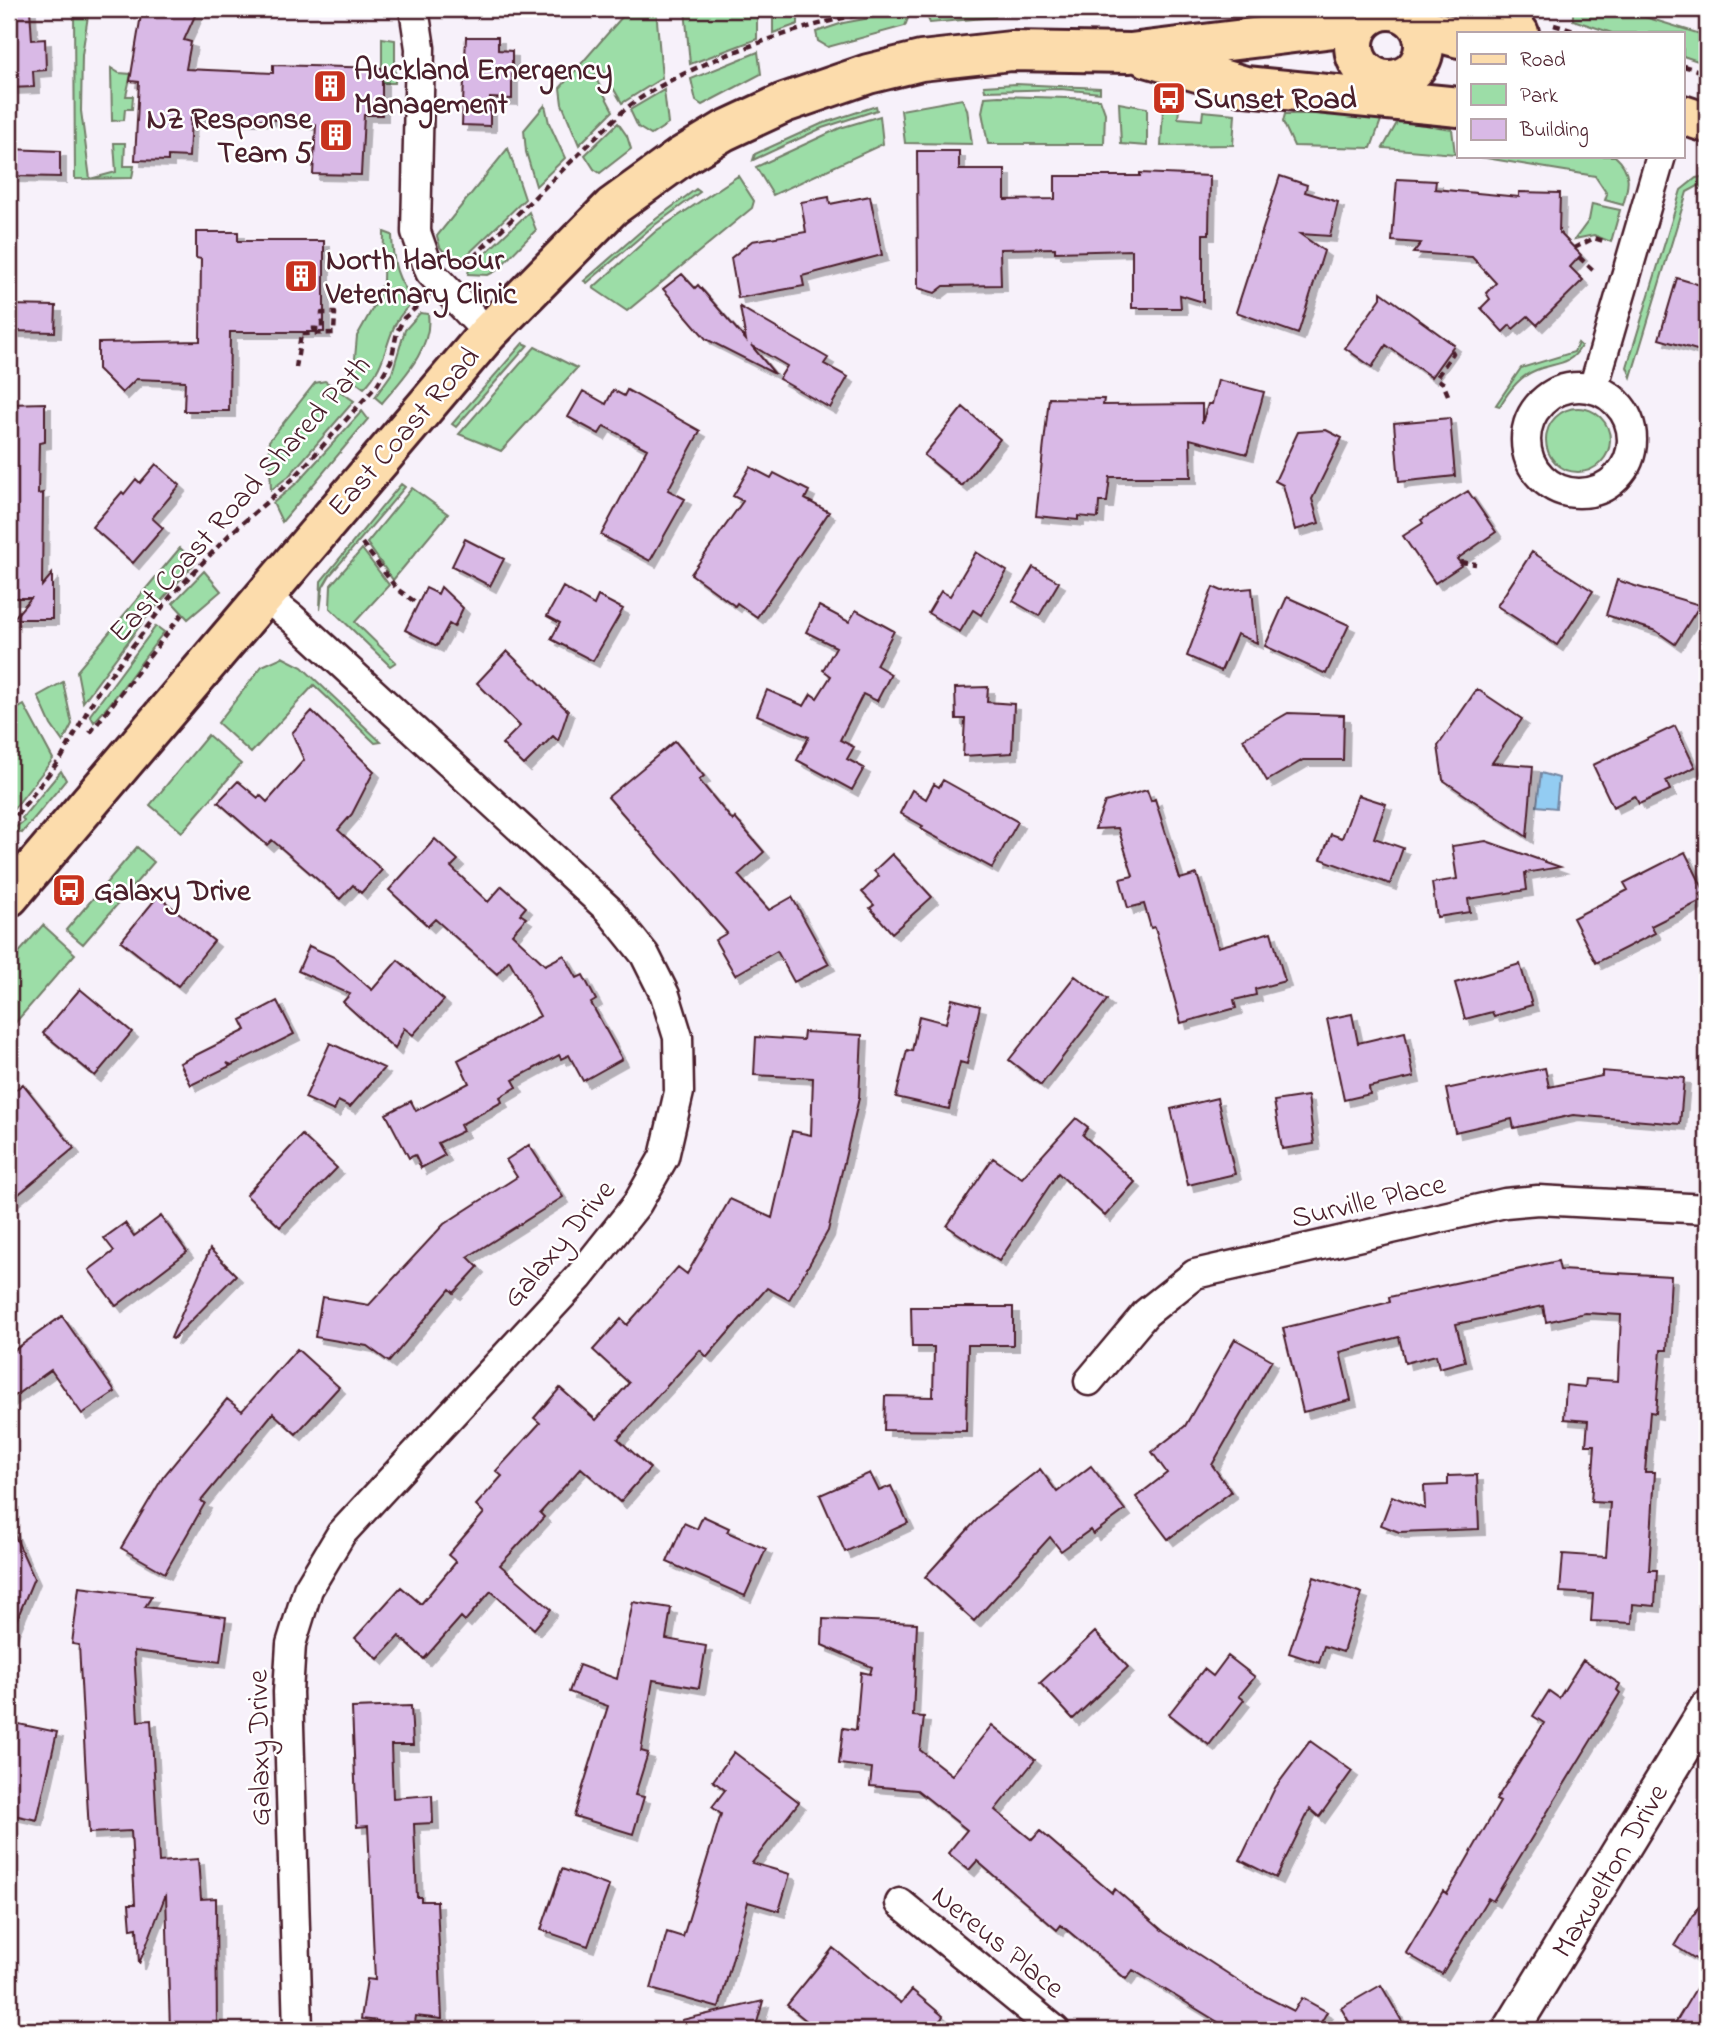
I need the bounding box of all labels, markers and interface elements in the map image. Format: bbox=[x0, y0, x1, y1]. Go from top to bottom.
legend bbox=[1457, 32, 1684, 158]
text: Road bbox=[1520, 46, 1566, 76]
place label: Auckland Emergency Management bbox=[354, 50, 612, 129]
building icon: Auckland Emergency Management bbox=[311, 67, 349, 105]
bus stop icon: Sunset Road bbox=[1150, 79, 1188, 117]
place label: Sunset Road bbox=[1194, 79, 1357, 123]
text: Park bbox=[1520, 82, 1559, 112]
place label: NZ Response Team 5 bbox=[146, 99, 314, 177]
building icon: NZ Response Team 5 bbox=[317, 116, 355, 154]
text: Building bbox=[1519, 116, 1589, 148]
place label: North Harbour Veterinary Clinic bbox=[325, 240, 517, 318]
building icon: North Harbour Veterinary Clinic bbox=[282, 257, 320, 295]
street label: East Coast Road bbox=[319, 338, 492, 528]
street label: East Coast Road Shared Path bbox=[100, 346, 383, 654]
bus stop icon: Galaxy Drive bbox=[50, 871, 88, 909]
place label: Galaxy Drive bbox=[94, 871, 252, 915]
street label: Surville Place bbox=[1287, 1164, 1451, 1242]
street label: Galaxy Drive bbox=[493, 1170, 628, 1319]
street label: Galaxy Drive bbox=[238, 1669, 284, 1827]
street label: Maxwelton Drive bbox=[1542, 1775, 1681, 1967]
street label: Nereus Place bbox=[921, 1876, 1074, 2011]

